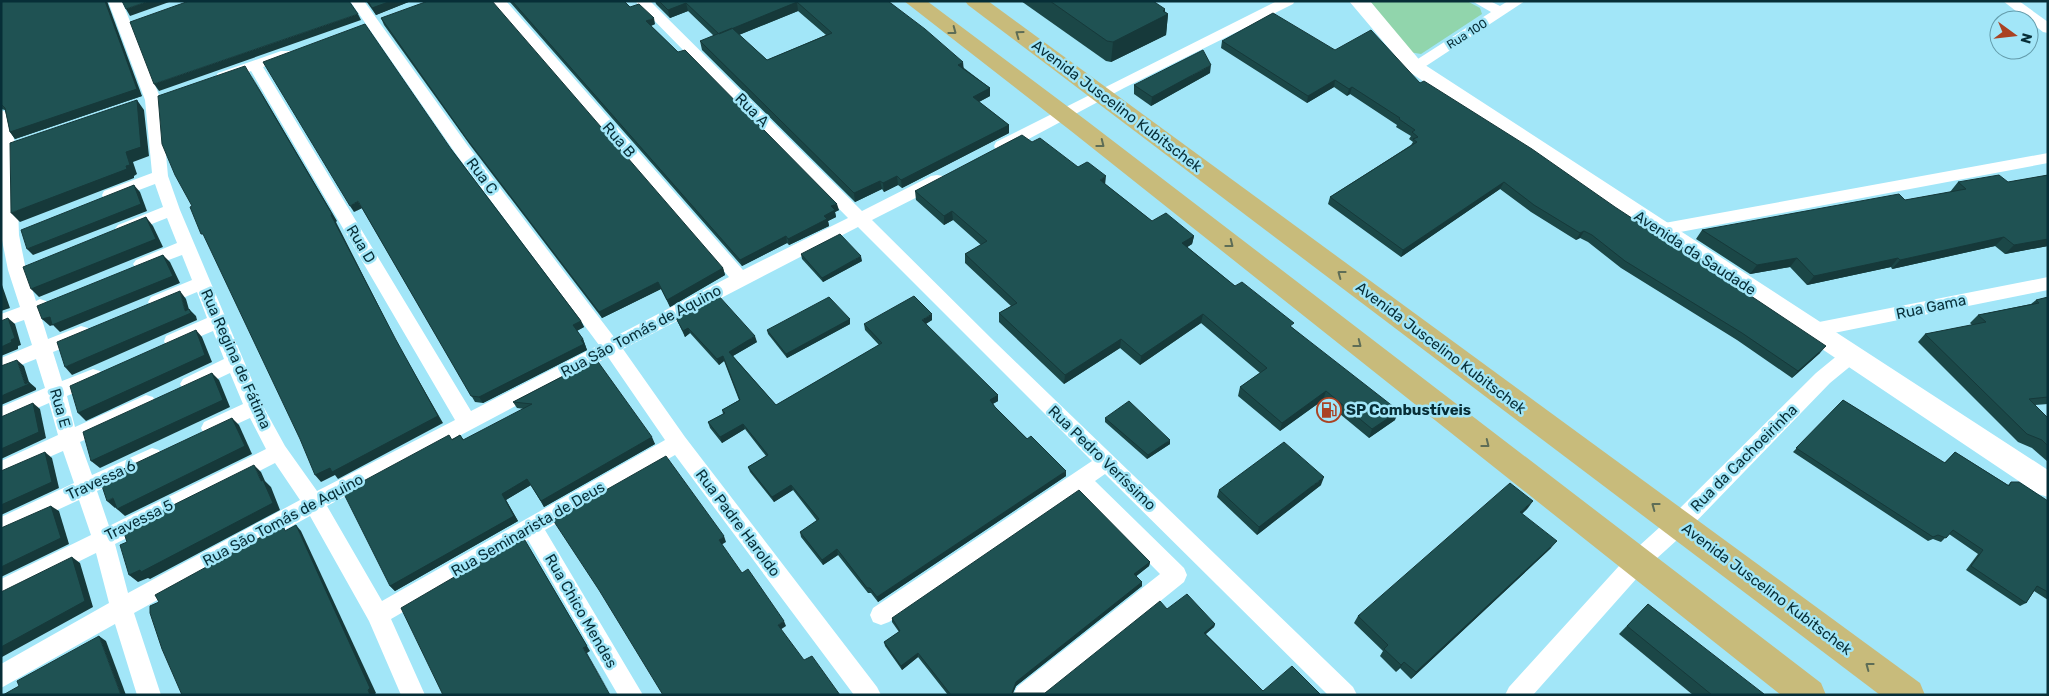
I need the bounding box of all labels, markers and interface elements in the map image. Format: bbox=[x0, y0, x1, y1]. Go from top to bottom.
north arrow bbox=[1989, 10, 2039, 60]
street label: Rua 100 bbox=[1444, 16, 1490, 52]
one-way arrow bbox=[947, 25, 956, 33]
one-way arrow bbox=[1015, 31, 1025, 40]
text: N bbox=[2017, 31, 2036, 45]
street label: Avenida Juscelino Kubitschek bbox=[1028, 36, 1206, 176]
street label: Rua A bbox=[731, 89, 773, 131]
street label: Rua B bbox=[599, 119, 639, 161]
one-way arrow bbox=[1095, 138, 1105, 147]
street label: Rua C bbox=[463, 154, 501, 198]
street label: Avenida da Saudade bbox=[1631, 207, 1759, 299]
street label: Rua D bbox=[343, 222, 379, 266]
one-way arrow bbox=[1224, 238, 1233, 246]
one-way arrow bbox=[1338, 271, 1347, 279]
street label: Avenida Juscelino Kubitschek bbox=[1352, 278, 1530, 418]
street label: Rua São Tomás de Aquino bbox=[558, 281, 724, 381]
street label: Rua Regina de Fátima bbox=[197, 286, 275, 432]
street label: Rua Gama bbox=[1894, 291, 1968, 323]
one-way arrow bbox=[1352, 338, 1361, 346]
street label: Rua E bbox=[46, 386, 74, 430]
fuel station icon: SP Combustíveis bbox=[1316, 397, 1342, 423]
place label: SP Combustíveis bbox=[1346, 401, 1471, 419]
street label: Rua da Cachoeirinha bbox=[1687, 401, 1801, 515]
street label: Rua Pedro Veríssimo bbox=[1044, 402, 1160, 514]
one-way arrow bbox=[1480, 438, 1489, 446]
street label: Travessa 6 bbox=[64, 456, 138, 504]
street label: Rua Padre Haroldo bbox=[692, 466, 784, 580]
street label: Rua São Tomás de Aquino bbox=[200, 470, 366, 570]
street label: Rua Seminarista de Deus bbox=[448, 478, 608, 580]
street label: Travessa 5 bbox=[102, 496, 176, 544]
one-way arrow bbox=[1651, 503, 1661, 512]
street label: Avenida Juscelino Kubitschek bbox=[1678, 519, 1856, 659]
street label: Rua Chico Mendes bbox=[541, 551, 621, 671]
one-way arrow bbox=[1866, 663, 1875, 671]

